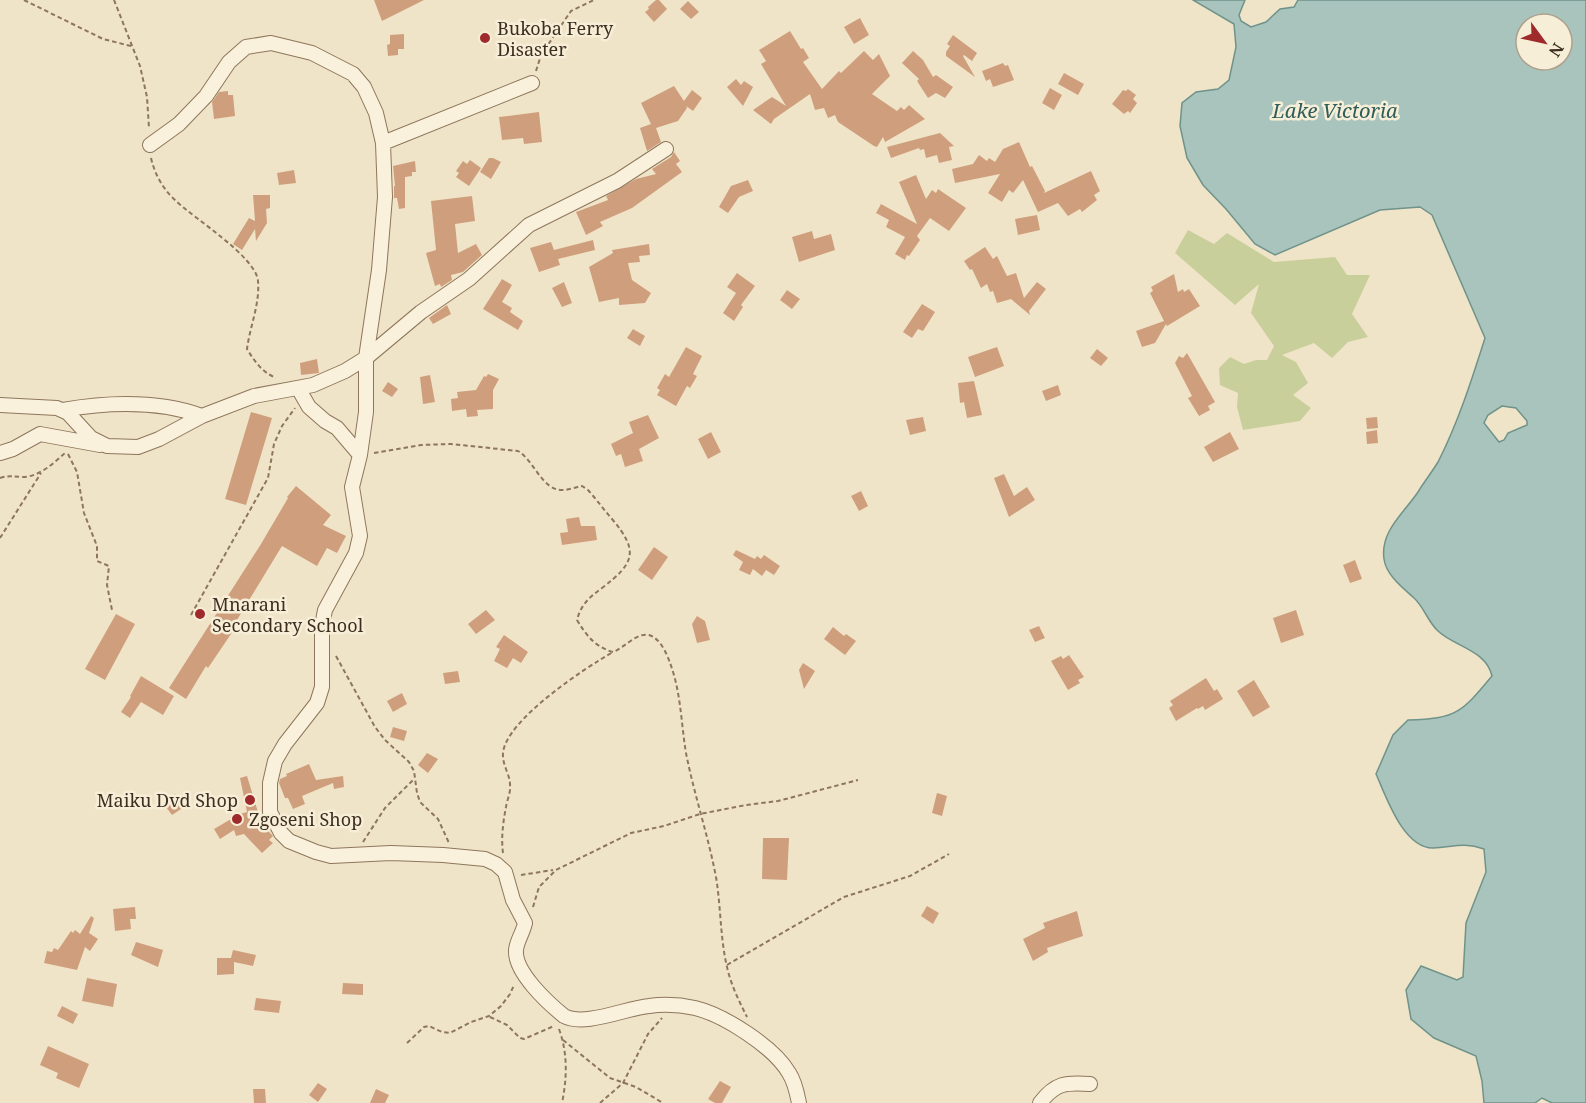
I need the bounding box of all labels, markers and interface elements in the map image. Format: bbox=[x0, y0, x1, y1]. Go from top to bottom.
north arrow bbox=[1514, 12, 1574, 72]
place label: Bukoba Ferry Disaster bbox=[497, 16, 614, 61]
marker: Bukoba Ferry Disaster bbox=[478, 31, 492, 45]
text: N bbox=[1544, 39, 1569, 62]
water label: Lake Victoria bbox=[1271, 97, 1398, 124]
place label: Mnarani Secondary School bbox=[212, 592, 364, 637]
marker: Mnarani Secondary School bbox=[193, 607, 207, 621]
place label: Maiku Dvd Shop bbox=[97, 788, 238, 812]
marker: Maiku Dvd Shop bbox=[243, 793, 257, 807]
place label: Zgoseni Shop bbox=[249, 807, 362, 831]
marker: Zgoseni Shop bbox=[230, 812, 244, 826]

